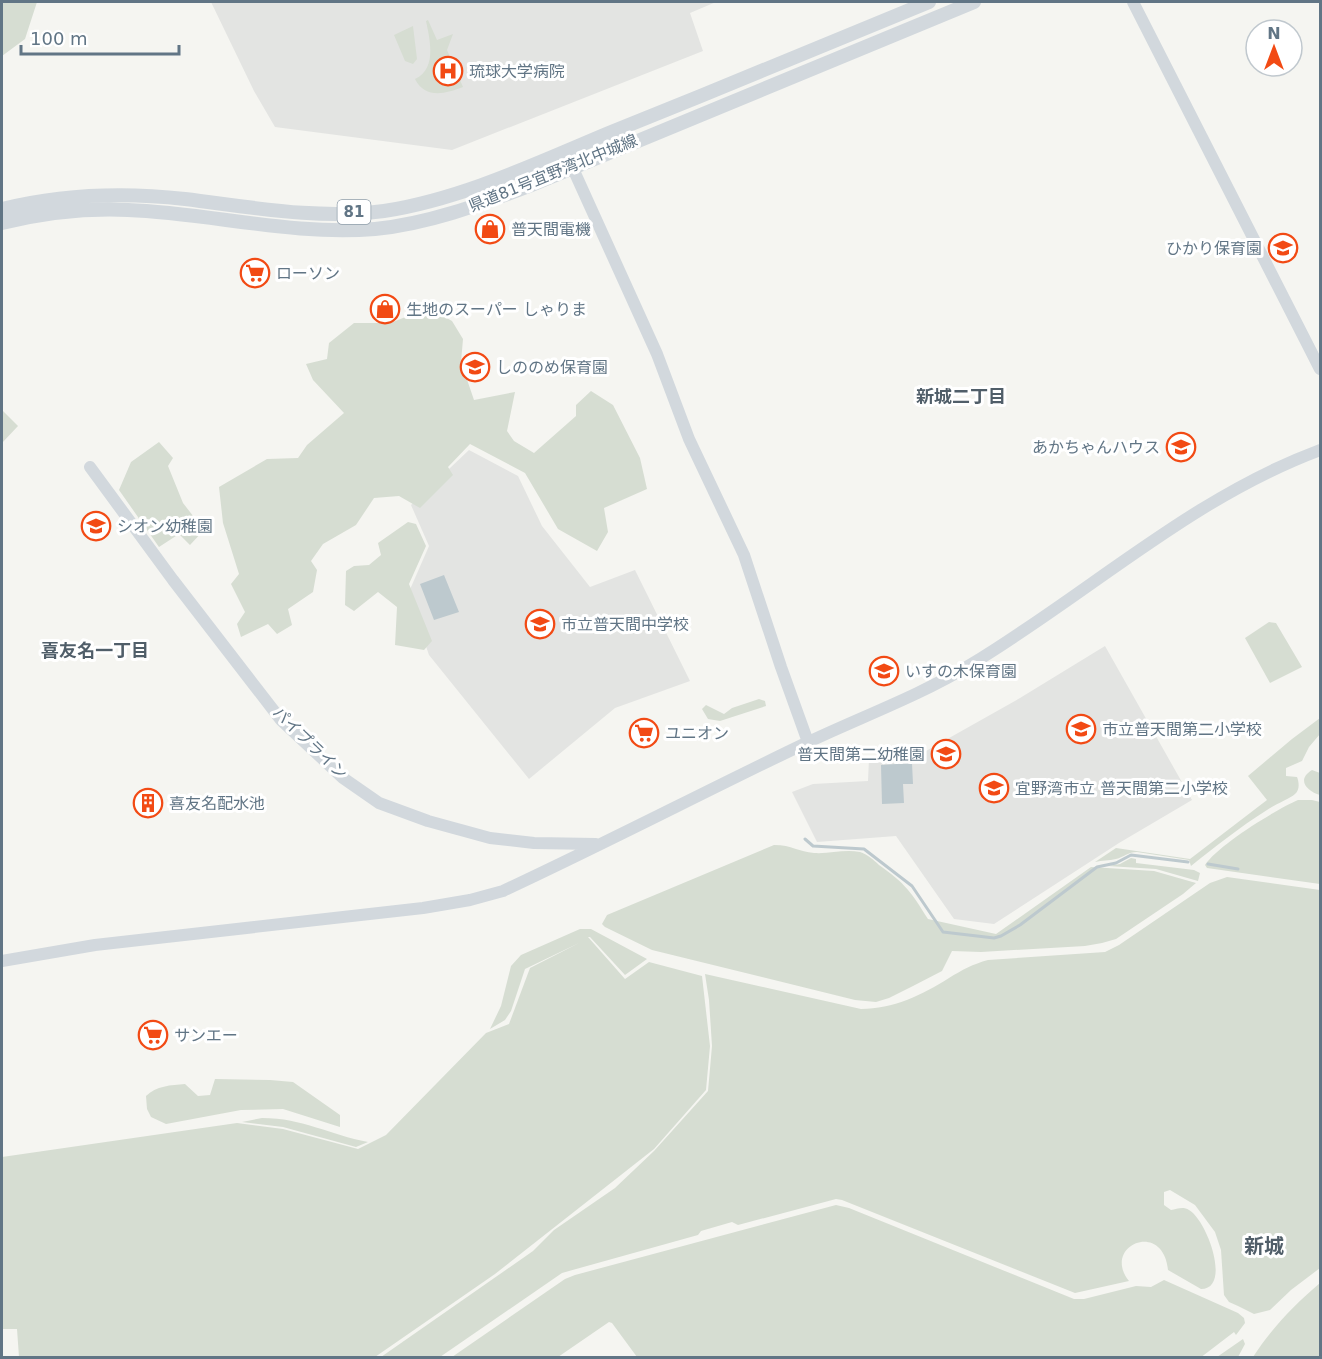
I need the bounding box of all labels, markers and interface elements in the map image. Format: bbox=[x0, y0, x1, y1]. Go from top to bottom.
scale bar bbox=[21, 18, 178, 56]
north arrow bbox=[1244, 18, 1304, 78]
text: N bbox=[1267, 24, 1281, 43]
text: 100 m bbox=[30, 28, 88, 49]
hospital icon: 琉球大学病院 bbox=[432, 55, 464, 87]
place label: 琉球大学病院 bbox=[469, 62, 565, 81]
street label: 県道81号宜野湾北中城線 bbox=[466, 130, 640, 216]
road number: 81 bbox=[338, 200, 370, 224]
shop icon: 普天間電機 bbox=[474, 213, 506, 245]
place label: 普天間電機 bbox=[511, 220, 591, 239]
school or university icon: ひかり保育園 bbox=[1267, 232, 1299, 264]
place label: ひかり保育園 bbox=[1166, 239, 1262, 258]
supermarket icon: ローソン bbox=[239, 257, 271, 289]
place label: ローソン bbox=[276, 264, 340, 283]
shop icon: 生地のスーパー しゃりま bbox=[369, 293, 401, 325]
place label: 生地のスーパー しゃりま bbox=[406, 300, 587, 319]
school or university icon: しののめ保育園 bbox=[459, 351, 491, 383]
place label: しののめ保育園 bbox=[496, 358, 608, 377]
district label: 新城二丁目 bbox=[916, 386, 1006, 407]
school or university icon: あかちゃんハウス bbox=[1165, 431, 1197, 463]
place label: あかちゃんハウス bbox=[1032, 438, 1160, 457]
school or university icon: シオン幼稚園 bbox=[80, 510, 112, 542]
place label: シオン幼稚園 bbox=[117, 517, 213, 536]
school or university icon: 市立普天間中学校 bbox=[524, 608, 556, 640]
place label: 市立普天間中学校 bbox=[561, 615, 689, 634]
district label: 喜友名一丁目 bbox=[41, 640, 149, 661]
school or university icon: いすの木保育園 bbox=[868, 655, 900, 687]
place label: いすの木保育園 bbox=[905, 662, 1017, 681]
street label: パイプライン bbox=[269, 703, 351, 783]
school or university icon: 市立普天間第二小学校 bbox=[1065, 713, 1097, 745]
supermarket icon: ユニオン bbox=[628, 717, 660, 749]
place label: 市立普天間第二小学校 bbox=[1102, 720, 1262, 739]
place label: ユニオン bbox=[665, 724, 729, 743]
school or university icon: 普天間第二幼稚園 bbox=[930, 738, 962, 770]
place label: 普天間第二幼稚園 bbox=[797, 745, 925, 764]
school or university icon: 宜野湾市立 普天間第二小学校 bbox=[978, 772, 1010, 804]
place label: 宜野湾市立 普天間第二小学校 bbox=[1015, 779, 1228, 798]
building icon: 喜友名配水池 bbox=[132, 787, 164, 819]
place label: 喜友名配水池 bbox=[169, 794, 265, 813]
supermarket icon: サンエー bbox=[137, 1019, 169, 1051]
place label: サンエー bbox=[174, 1026, 238, 1045]
district label: 新城 bbox=[1244, 1234, 1284, 1258]

